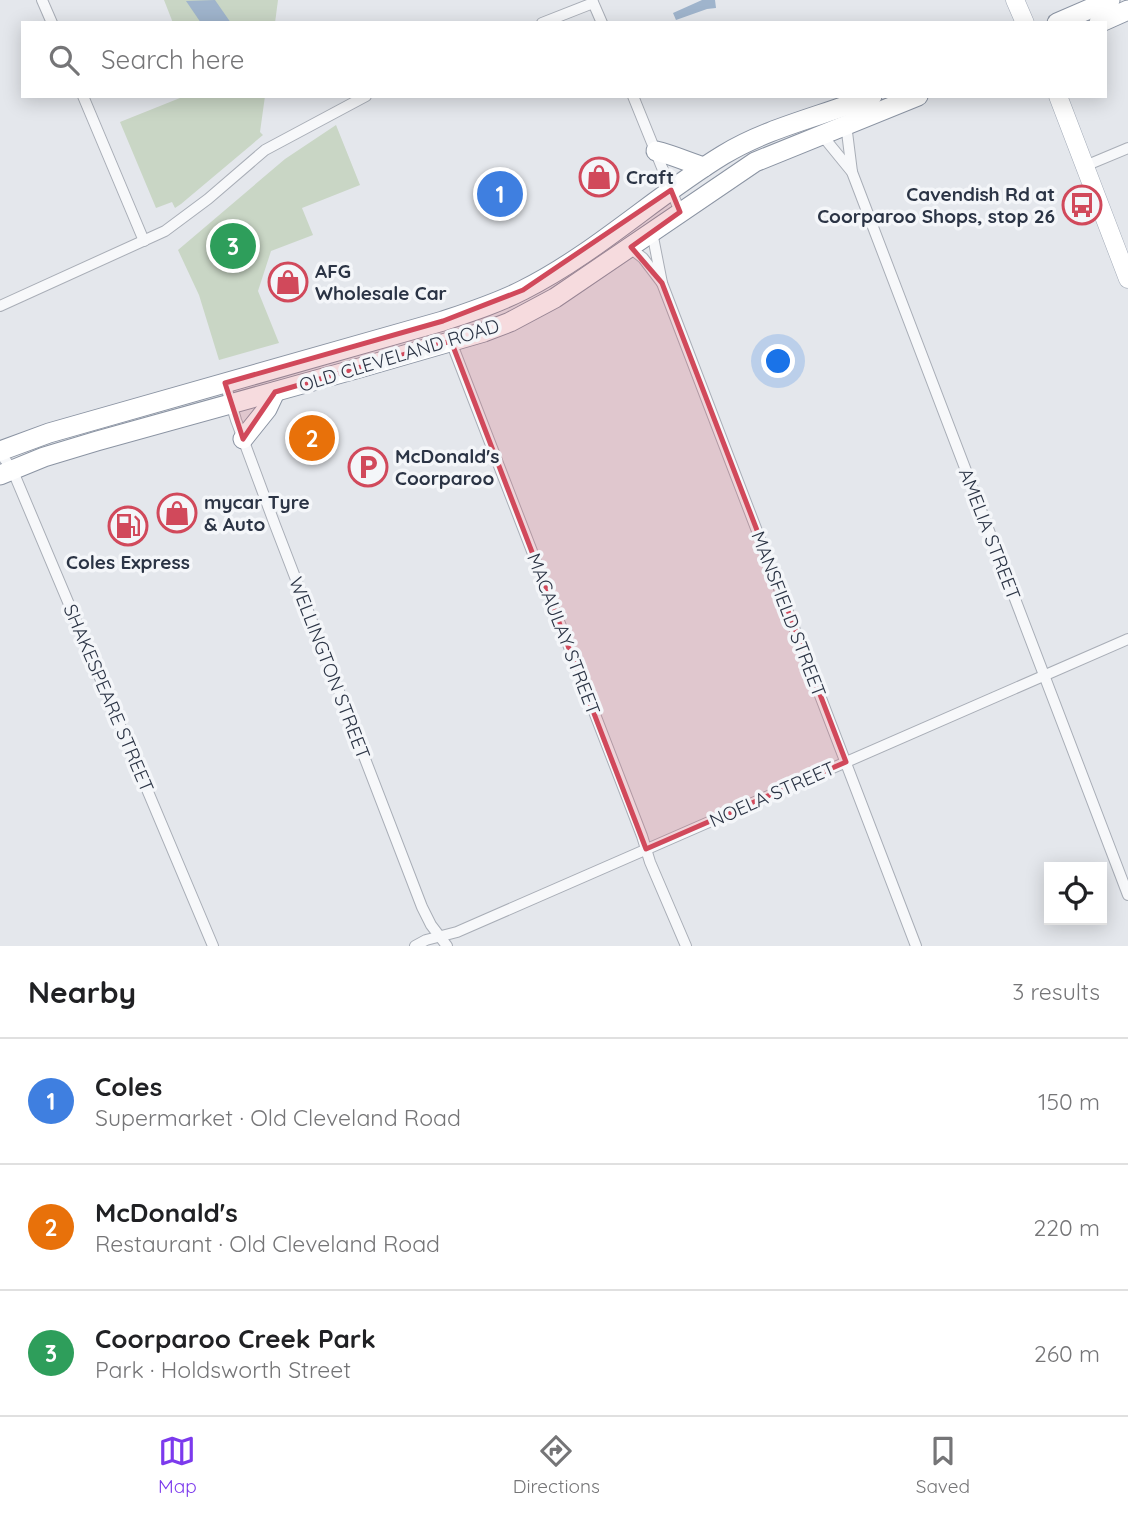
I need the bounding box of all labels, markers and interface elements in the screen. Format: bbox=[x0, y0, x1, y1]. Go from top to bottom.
search box bbox=[21, 21, 1107, 98]
icon: search bbox=[45, 41, 83, 79]
text: Search here bbox=[101, 43, 245, 76]
shop icon: Craft bbox=[578, 156, 620, 198]
place label: Craft bbox=[626, 165, 674, 189]
pin: 1 bbox=[477, 168, 523, 220]
place label: Cavendish Rd at Coorparoo Shops, stop 26 bbox=[817, 182, 1055, 228]
bus stop icon: Cavendish Rd at Coorparoo Shops, stop 26 bbox=[1061, 184, 1103, 226]
pin: 3 bbox=[210, 220, 256, 272]
place label: AFG Wholesale Car bbox=[315, 259, 447, 305]
shop icon: AFG Wholesale Car bbox=[267, 261, 309, 303]
street label: OLD CLEVELAND ROAD bbox=[296, 313, 502, 397]
your location bbox=[761, 344, 795, 378]
pin: 2 bbox=[289, 412, 335, 464]
place label: McDonald's Coorparoo bbox=[395, 444, 499, 490]
parking icon: McDonald's Coorparoo bbox=[347, 446, 389, 488]
street label: AMELIA STREET bbox=[954, 465, 1026, 603]
place label: mycar Tyre & Auto bbox=[204, 490, 310, 536]
shop icon: mycar Tyre & Auto bbox=[156, 492, 198, 534]
fuel station icon: Coles Express bbox=[107, 505, 149, 547]
street label: MANSFIELD STREET bbox=[746, 528, 832, 700]
place label: Coles Express bbox=[66, 550, 190, 574]
street label: MACAULAY STREET bbox=[522, 550, 606, 718]
street label: WELLINGTON STREET bbox=[284, 573, 376, 763]
street label: SHAKESPEARE STREET bbox=[58, 600, 160, 796]
street label: NOELA STREET bbox=[706, 756, 838, 832]
map controls bbox=[1044, 862, 1107, 925]
button: locate bbox=[1044, 862, 1107, 925]
text: Nearby bbox=[28, 973, 136, 1011]
text: 3 results bbox=[1012, 977, 1100, 1006]
text: Coles bbox=[95, 1070, 162, 1103]
text: 1 bbox=[47, 1087, 55, 1116]
text: 150 m bbox=[1038, 1087, 1100, 1116]
text: Supermarket · Old Cleveland Road bbox=[95, 1103, 461, 1132]
text: McDonald's bbox=[95, 1196, 238, 1229]
text: 2 bbox=[44, 1213, 58, 1242]
text: 220 m bbox=[1034, 1213, 1100, 1242]
text: Restaurant · Old Cleveland Road bbox=[95, 1229, 440, 1258]
text: Coorparoo Creek Park bbox=[95, 1322, 376, 1355]
text: 3 bbox=[45, 1339, 57, 1368]
text: 260 m bbox=[1034, 1339, 1100, 1368]
text: Park · Holdsworth Street bbox=[95, 1355, 351, 1384]
tab: Map bbox=[158, 1432, 197, 1498]
tab: Directions bbox=[513, 1432, 600, 1498]
tab: Saved bbox=[916, 1432, 970, 1498]

